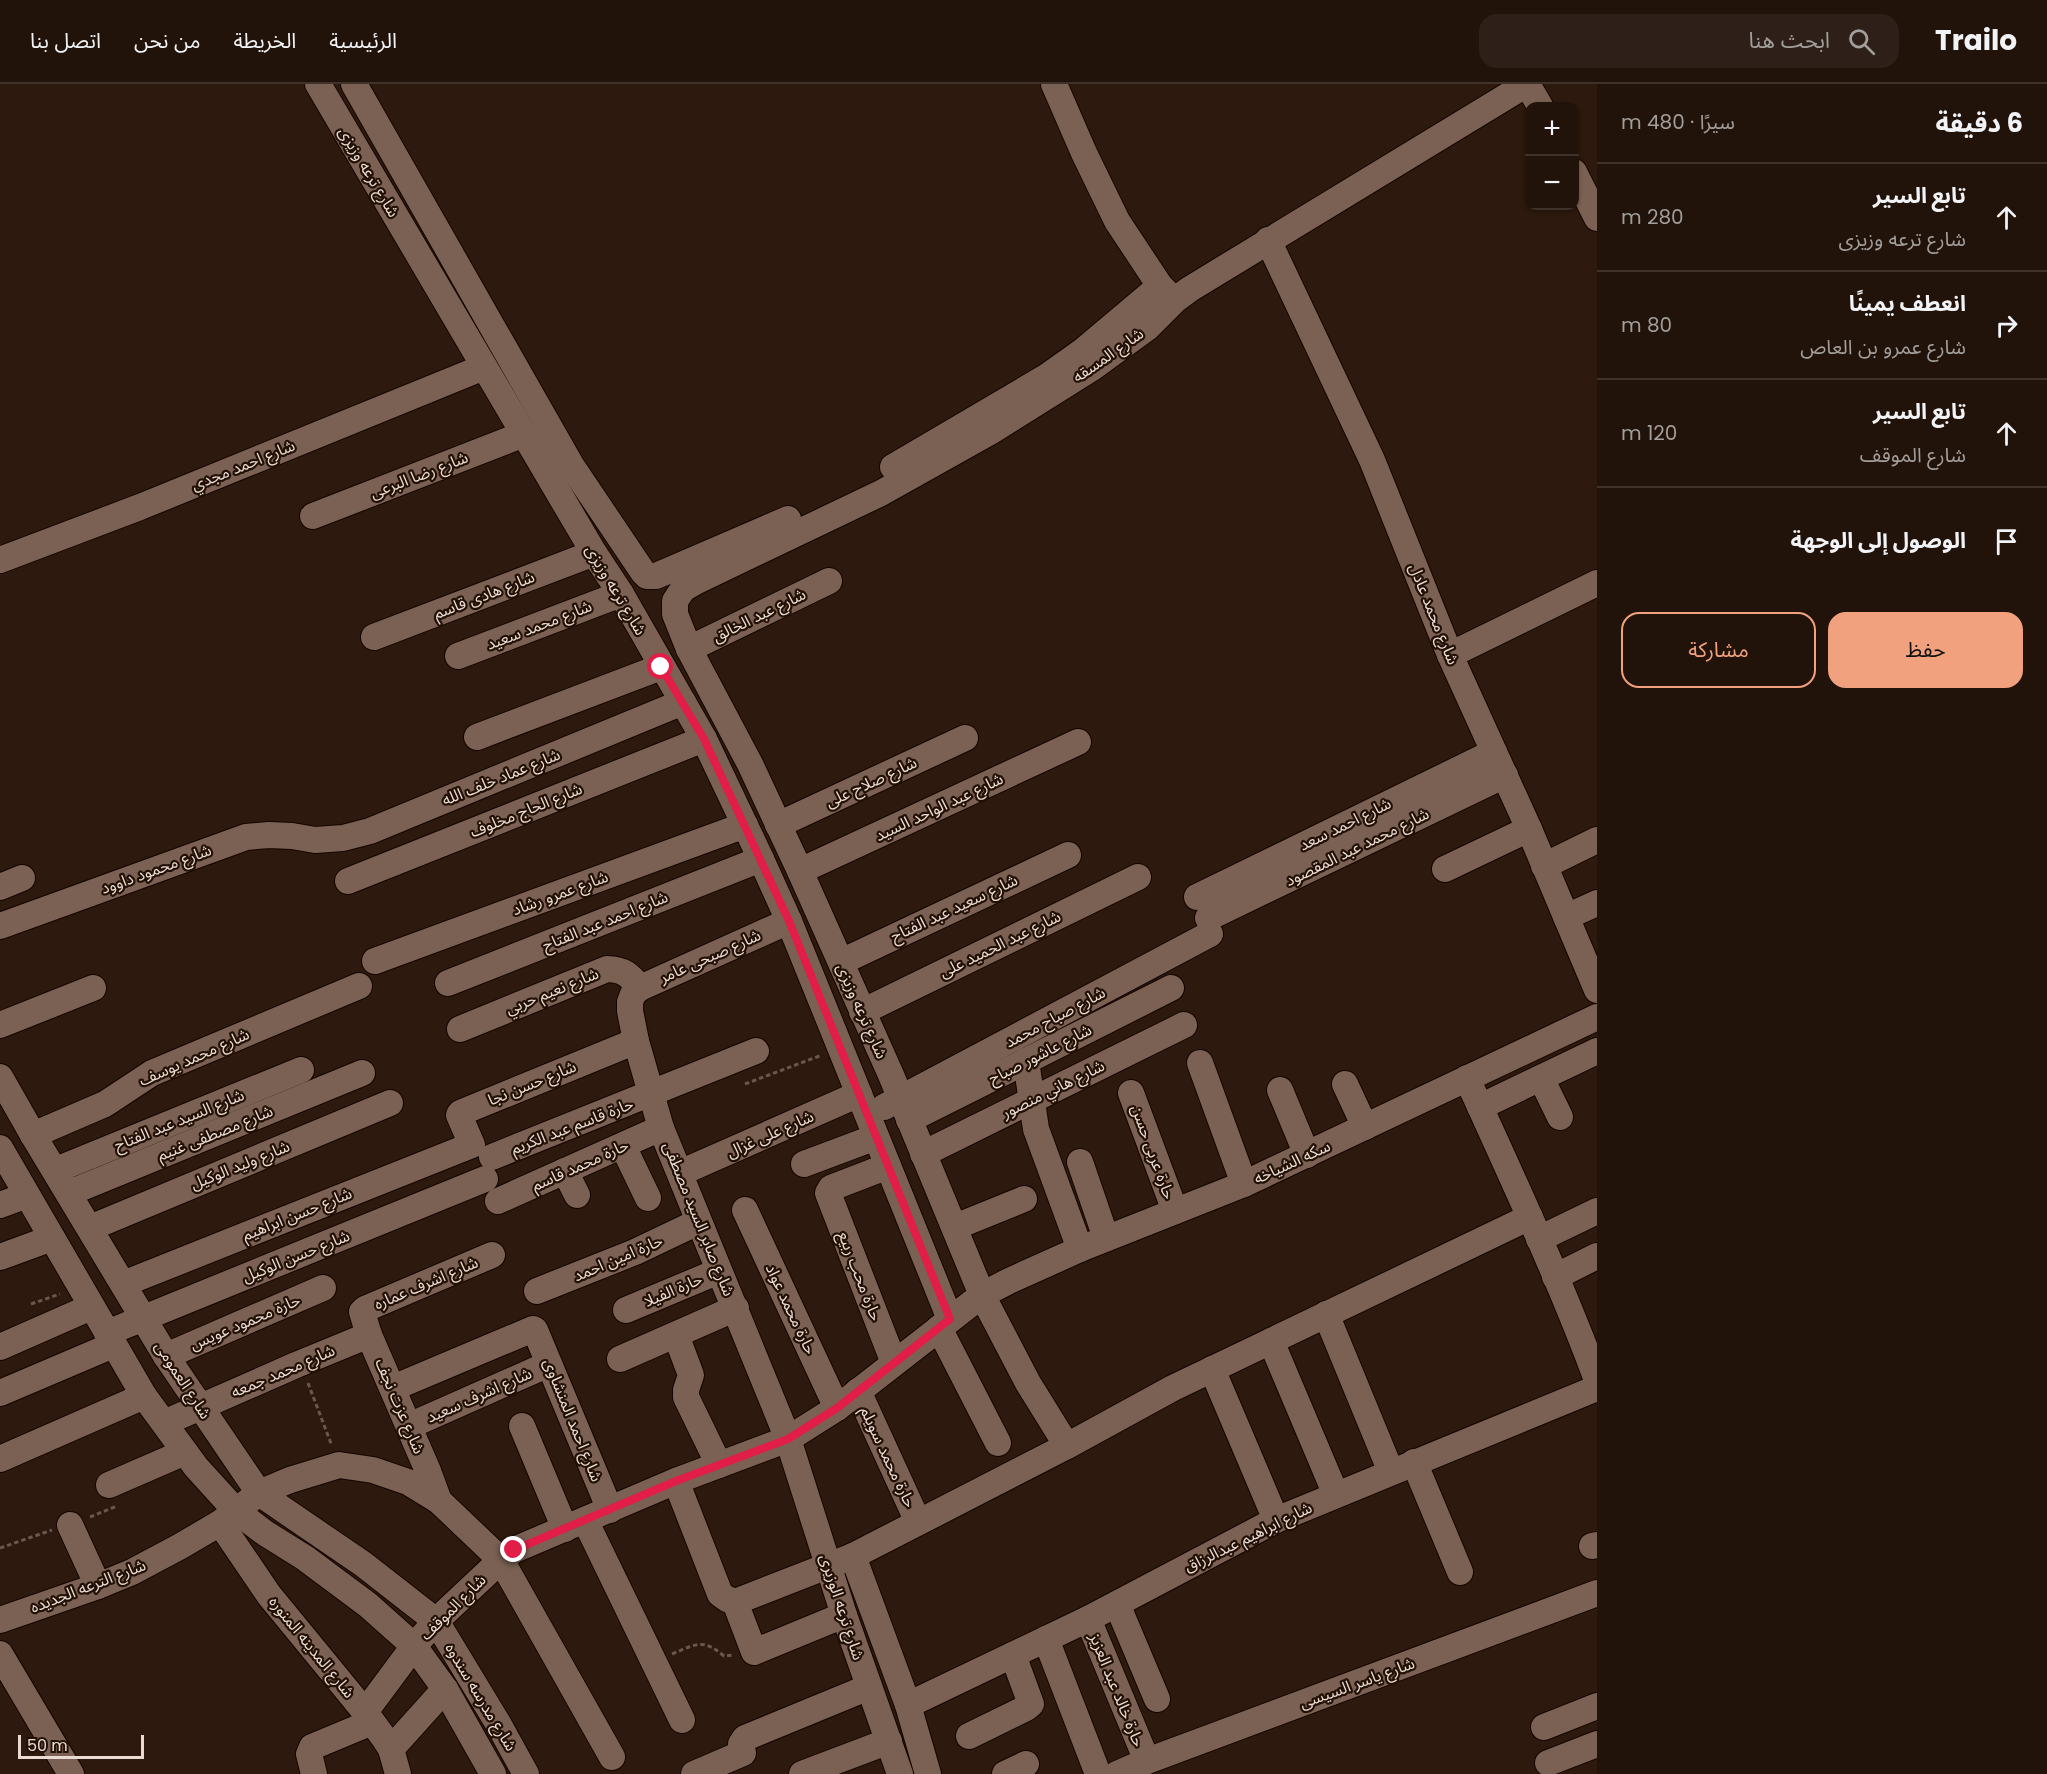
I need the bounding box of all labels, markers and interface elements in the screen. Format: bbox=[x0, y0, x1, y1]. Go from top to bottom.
search box bbox=[1479, 14, 1899, 68]
text: Trailo bbox=[1935, 21, 2017, 60]
text: ابحث هنا bbox=[1748, 25, 1830, 56]
icon: search bbox=[1845, 25, 1878, 58]
text: اتصل بنا bbox=[30, 26, 101, 55]
text: من نحن bbox=[134, 26, 200, 55]
text: الخريطة bbox=[233, 26, 296, 55]
text: الرئيسية bbox=[329, 26, 397, 55]
map controls bbox=[1525, 102, 1579, 210]
button: + bbox=[1525, 102, 1579, 156]
text: 6 دقيقة bbox=[1936, 105, 2023, 141]
text: سيرًا · 480 m bbox=[1621, 108, 1735, 136]
street label: شارع ترعه وزيزى bbox=[332, 122, 405, 222]
button: − bbox=[1525, 156, 1579, 210]
text: تابع السير bbox=[1873, 180, 1966, 211]
icon: ahead bbox=[1990, 201, 2023, 234]
text: 280 m bbox=[1621, 203, 1684, 231]
text: شارع ترعه وزيزى bbox=[1838, 225, 1966, 253]
text: انعطف يمينًا bbox=[1849, 288, 1966, 319]
icon: right bbox=[1990, 309, 2023, 342]
text: 80 m bbox=[1621, 311, 1672, 339]
street label: شارع المسقه bbox=[1068, 322, 1149, 389]
text: شارع عمرو بن العاص bbox=[1800, 333, 1966, 361]
text: تابع السير bbox=[1873, 396, 1966, 427]
icon: ahead bbox=[1990, 417, 2023, 450]
text: 120 m bbox=[1621, 419, 1677, 447]
street label: شارع احمد مجدي bbox=[188, 434, 299, 497]
text: شارع الموقف bbox=[1860, 441, 1966, 469]
street label: شارع رضا البرعى bbox=[367, 446, 472, 505]
text: الوصول إلى الوجهة bbox=[1791, 525, 1966, 556]
icon: arrive bbox=[1990, 525, 2023, 558]
street label: شارع ترعه وزيزى bbox=[579, 540, 652, 640]
street label: شارع محمد عادل bbox=[1402, 560, 1465, 669]
street label: شارع هادى قاسم bbox=[430, 565, 538, 626]
street label: شارع عبد الخالق bbox=[708, 582, 810, 649]
street label: شارع محمد سعيد bbox=[483, 594, 596, 657]
button: مشاركة bbox=[1621, 612, 1816, 688]
button: حفظ bbox=[1828, 612, 2023, 688]
route start bbox=[647, 653, 673, 679]
street label: شارع عماد خلف الله bbox=[438, 743, 564, 812]
street label: شارع صلاح على bbox=[821, 751, 921, 814]
street label: شارع عبد الواحد السيد bbox=[871, 767, 1007, 848]
street label: شارع الحاج مخلوف bbox=[466, 777, 586, 844]
street label: شارع احمد سعد bbox=[1295, 792, 1395, 857]
street label: شارع محمد عبد المقصود bbox=[1281, 802, 1433, 893]
street label: شارع محمود داوود bbox=[97, 838, 215, 901]
street label: شارع عمرو رشاد bbox=[509, 865, 612, 922]
street label: شارع سعيد عبد الفتاح bbox=[887, 868, 1022, 949]
street label: شارع احمد عبد الفتاح bbox=[539, 885, 672, 958]
street label: شارع عبد الحميد على bbox=[935, 905, 1065, 984]
street label: شارع صبحى عامر bbox=[655, 923, 765, 990]
street label: شارع ترعه وزيزى bbox=[830, 960, 893, 1063]
street label: شارع نعيم حربي bbox=[502, 962, 602, 1021]
street label: شارع صباح محمد bbox=[1001, 981, 1110, 1054]
street label: شارع عاشور صباح bbox=[984, 1018, 1096, 1091]
street label: شارع محمد يوسف bbox=[135, 1022, 253, 1093]
street label: شارع هاني منصور bbox=[997, 1054, 1109, 1125]
street label: شارع حسن نجا bbox=[484, 1055, 580, 1112]
street label: شارع السيد عبد الفتاح bbox=[110, 1083, 248, 1158]
street label: حارة قاسم عبد الكريم bbox=[507, 1092, 637, 1161]
street label: شارع مصطفى غنيم bbox=[154, 1099, 277, 1168]
street label: حارة عربى حسن bbox=[1125, 1102, 1181, 1202]
street label: شارع على غزال bbox=[723, 1105, 818, 1164]
street label: حارة محمد قاسم bbox=[528, 1133, 633, 1198]
street label: سكه الشياخه bbox=[1250, 1134, 1334, 1190]
street label: شارع وليد الوكيل bbox=[187, 1135, 293, 1196]
street label: شارع صابر السيد مصطفى bbox=[657, 1138, 740, 1300]
street label: شارع حسن ابراهيم bbox=[239, 1182, 356, 1247]
street label: شارع حسن الوكيل bbox=[239, 1224, 354, 1289]
street label: حارة محب ربيع bbox=[831, 1228, 888, 1325]
street label: حارة امين احمد bbox=[570, 1229, 666, 1287]
street label: شارع اشرف عماره bbox=[370, 1251, 482, 1316]
street label: حارة محمد عواد bbox=[760, 1260, 822, 1358]
street label: حارة الفيلا bbox=[640, 1267, 706, 1313]
street label: حارة محمود عويس bbox=[186, 1288, 304, 1356]
street label: شارع العمومى bbox=[148, 1337, 217, 1424]
street label: شارع محمد جمعه bbox=[227, 1339, 339, 1404]
street label: شارع عزت نجف bbox=[369, 1355, 431, 1458]
street label: شارع احمد المنشاوى bbox=[537, 1355, 608, 1485]
street label: شارع اشرف سعيد bbox=[423, 1362, 536, 1429]
street label: حارة محمد سويلم bbox=[854, 1403, 922, 1512]
street label: شارع ابراهيم عبدالرزاق bbox=[1180, 1496, 1316, 1579]
route end bbox=[500, 1536, 526, 1562]
street label: شارع ترعه الوزيرى bbox=[813, 1551, 870, 1663]
street label: شارع الترعه الجديده bbox=[27, 1553, 149, 1620]
street label: شارع الموقف bbox=[415, 1569, 492, 1646]
street label: شارع المدينه المنوره bbox=[263, 1591, 360, 1704]
street label: حارة خالد عبد العزيز bbox=[1083, 1629, 1150, 1750]
street label: شارع مدرسه سندوه bbox=[439, 1639, 522, 1756]
street label: شارع ياسر السيسى bbox=[1296, 1652, 1418, 1715]
scale bar bbox=[18, 1732, 144, 1760]
text: 50 m bbox=[27, 1734, 68, 1757]

